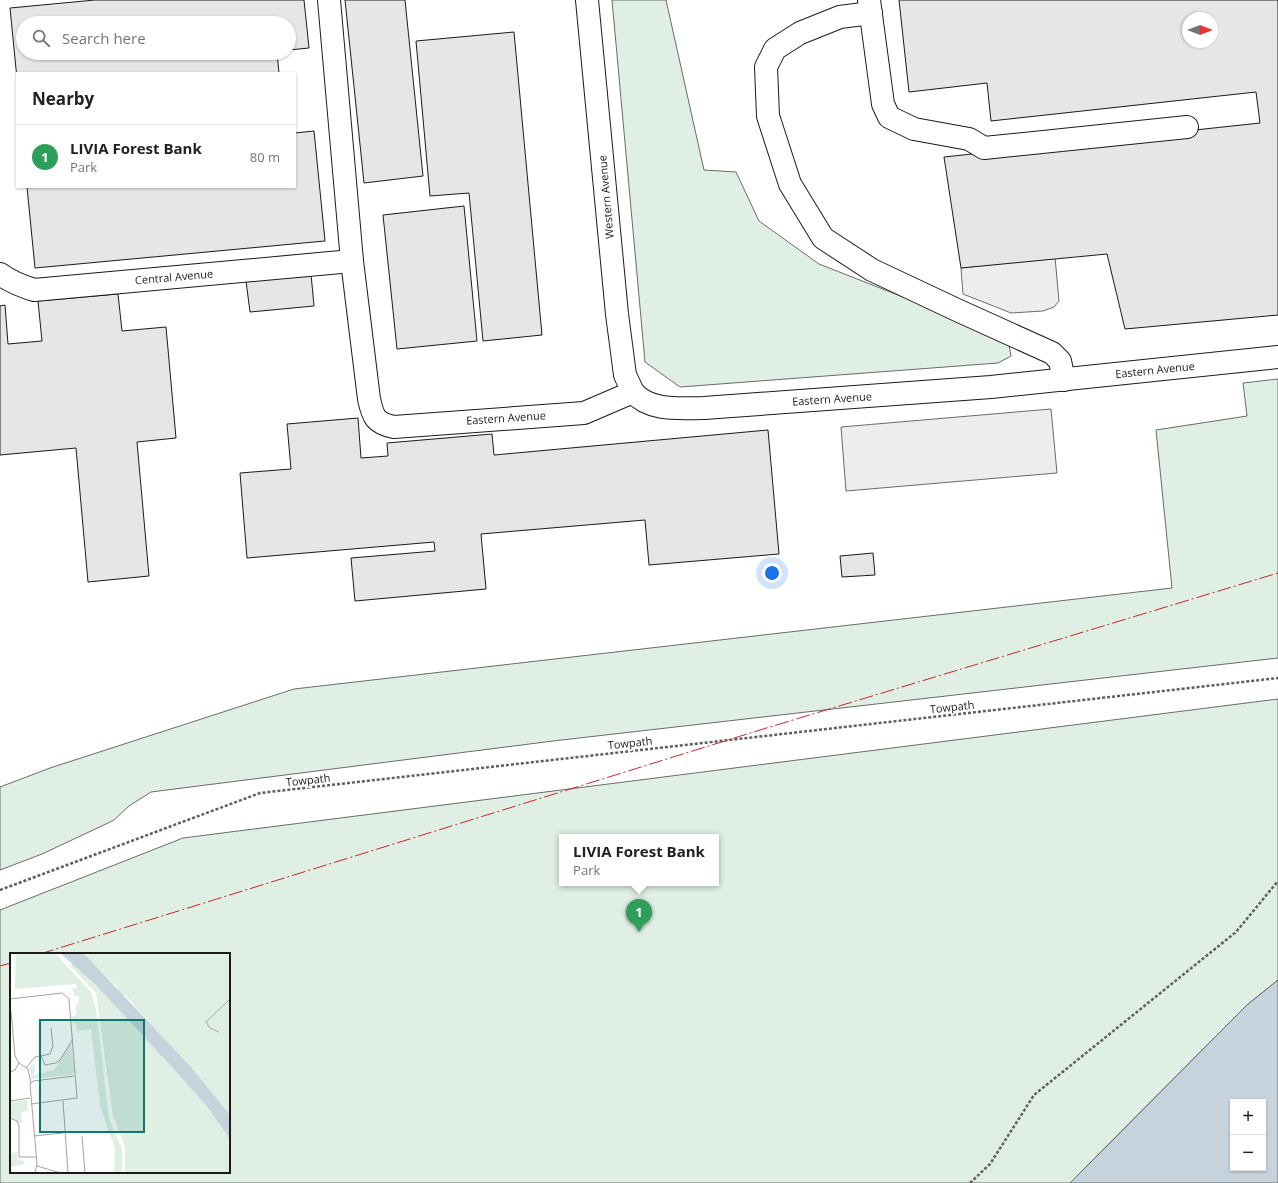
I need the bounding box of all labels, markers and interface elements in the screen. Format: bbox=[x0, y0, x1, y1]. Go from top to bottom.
north arrow bbox=[1182, 12, 1218, 48]
search box bbox=[16, 16, 296, 60]
icon: search bbox=[30, 27, 52, 49]
text: Search here bbox=[62, 28, 146, 48]
text: Nearby bbox=[32, 87, 94, 110]
text: LIVIA Forest Bank bbox=[70, 138, 202, 158]
text: 1 bbox=[41, 148, 49, 166]
text: 80 m bbox=[250, 148, 280, 166]
street label: Western Avenue bbox=[594, 155, 617, 240]
text: Park bbox=[70, 158, 97, 176]
street label: Central Avenue bbox=[134, 266, 214, 287]
street label: Eastern Avenue bbox=[1114, 358, 1195, 381]
street label: Eastern Avenue bbox=[792, 388, 872, 409]
street label: Eastern Avenue bbox=[466, 407, 546, 428]
your location bbox=[762, 563, 782, 583]
street label: Towpath bbox=[929, 697, 975, 716]
street label: Towpath bbox=[607, 733, 653, 752]
street label: Towpath bbox=[285, 770, 331, 789]
popup bbox=[559, 834, 719, 886]
text: LIVIA Forest Bank bbox=[573, 841, 705, 861]
text: Park bbox=[573, 861, 600, 879]
pin: 1 bbox=[626, 899, 652, 932]
inset map bbox=[10, 953, 230, 1173]
map controls bbox=[1230, 1099, 1266, 1171]
button: + bbox=[1230, 1099, 1266, 1135]
button: − bbox=[1230, 1135, 1266, 1171]

